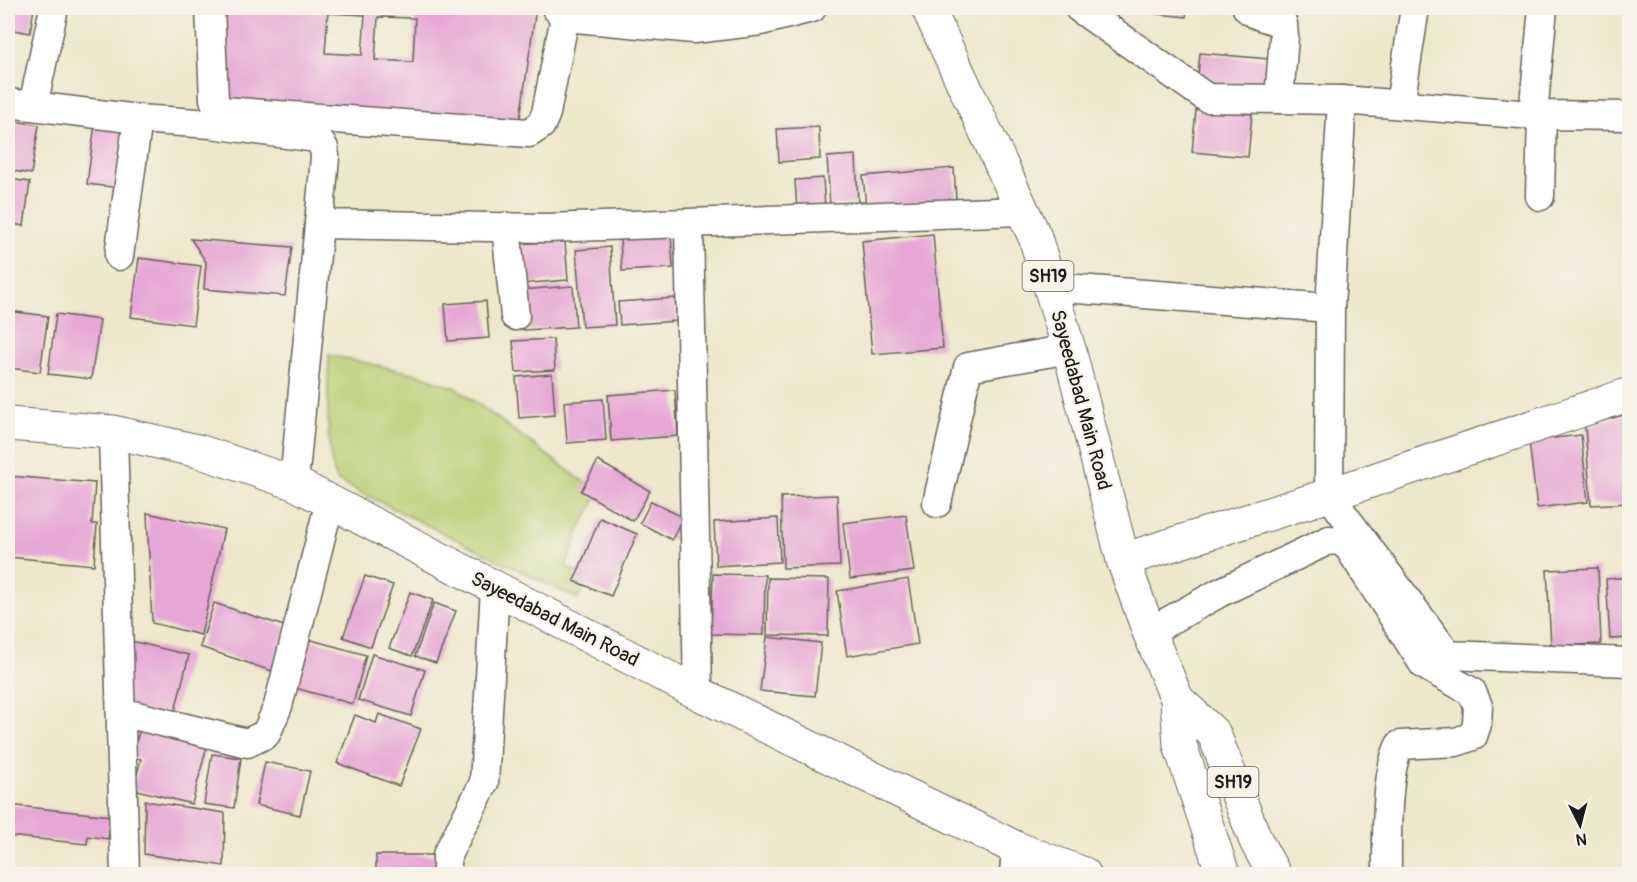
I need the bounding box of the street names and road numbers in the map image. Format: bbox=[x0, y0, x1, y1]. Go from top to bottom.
road number: SH19 bbox=[1022, 261, 1074, 291]
street label: Sayeedabad Main Road bbox=[1045, 307, 1117, 493]
street label: Sayeedabad Main Road bbox=[467, 566, 643, 672]
road number: SH19 bbox=[1208, 767, 1258, 797]

